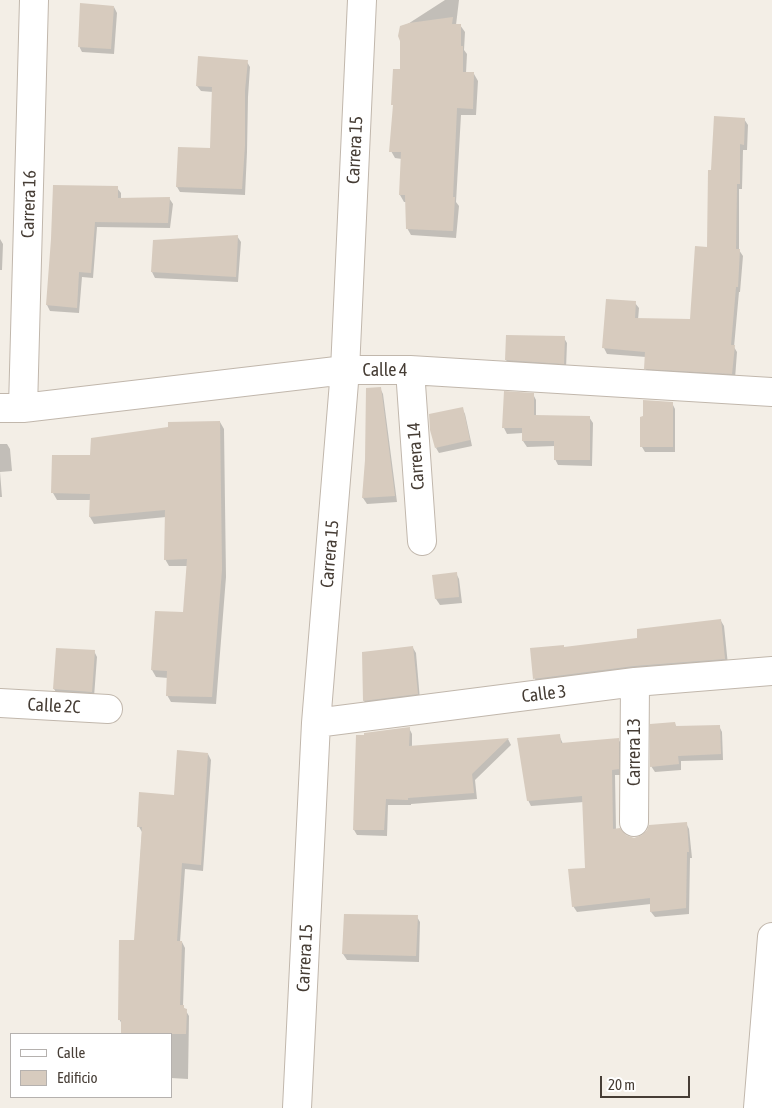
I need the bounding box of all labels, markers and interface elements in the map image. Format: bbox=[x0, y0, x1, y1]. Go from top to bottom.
street label: Carrera 15 bbox=[342, 115, 368, 185]
street label: Carrera 16 bbox=[17, 170, 41, 238]
street label: Calle 4 bbox=[363, 359, 407, 381]
street label: Carrera 14 bbox=[403, 421, 429, 491]
street label: Carrera 15 bbox=[316, 519, 344, 589]
street label: Calle 3 bbox=[520, 681, 568, 707]
street label: Calle 2C bbox=[27, 694, 81, 718]
street label: Carrera 13 bbox=[623, 718, 645, 786]
street label: Carrera 15 bbox=[292, 923, 318, 993]
legend bbox=[10, 1033, 172, 1098]
text: Calle bbox=[57, 1044, 85, 1061]
scale bar bbox=[602, 1066, 692, 1098]
text: Edificio bbox=[57, 1069, 98, 1086]
text: 20 m bbox=[608, 1076, 635, 1093]

